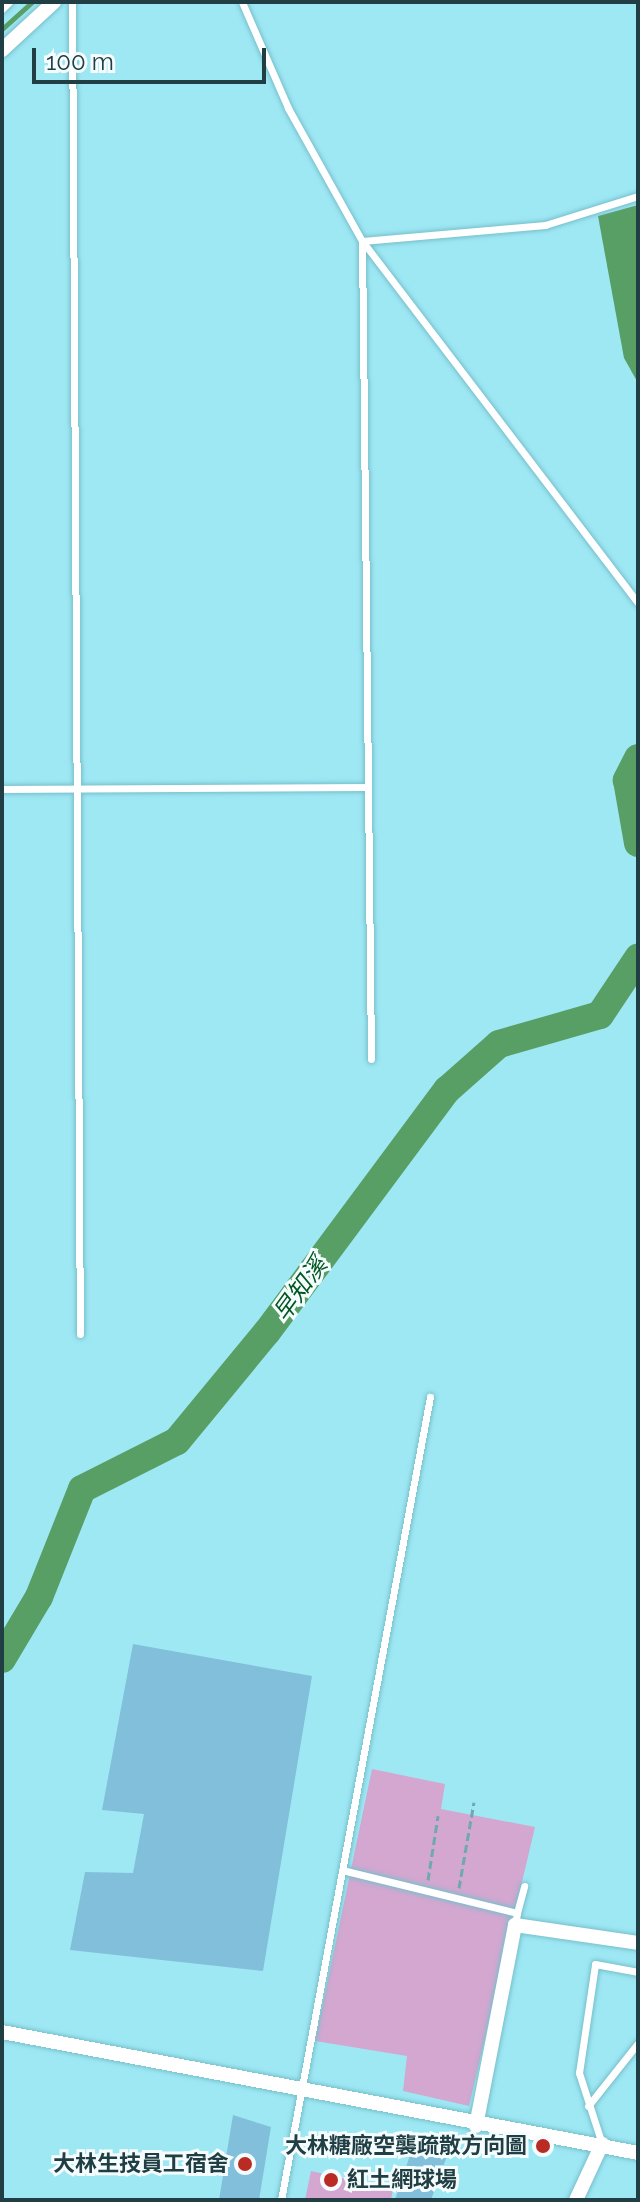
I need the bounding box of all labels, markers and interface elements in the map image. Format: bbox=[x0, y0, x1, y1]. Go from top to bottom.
scale bar bbox=[36, 32, 270, 82]
text: 100 m bbox=[46, 47, 114, 76]
water label: 早知溪 bbox=[267, 1251, 333, 1327]
place label: 大林糖廠空襲疏散方向圖 bbox=[285, 2133, 527, 2159]
marker: 大林糖廠空襲疏散方向圖 bbox=[534, 2137, 552, 2155]
place label: 大林生技員工宿舍 bbox=[53, 2151, 229, 2177]
marker: 大林生技員工宿舍 bbox=[236, 2155, 254, 2173]
place label: 紅土網球場 bbox=[347, 2167, 457, 2193]
marker: 紅土網球場 bbox=[322, 2171, 340, 2189]

